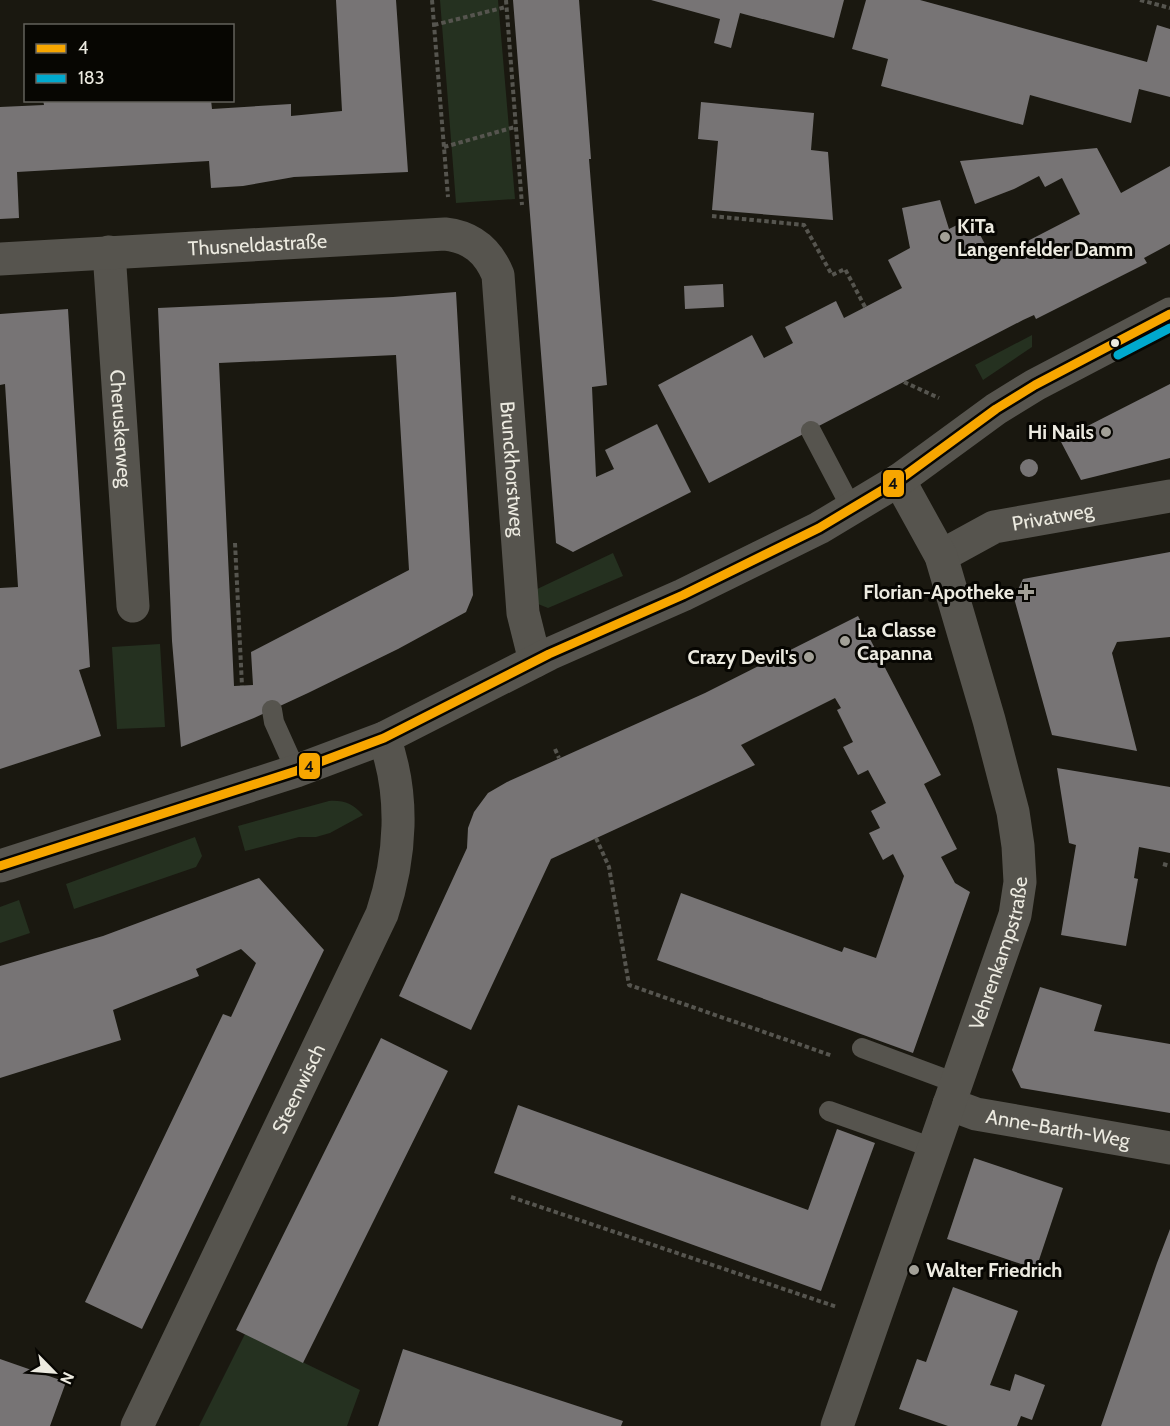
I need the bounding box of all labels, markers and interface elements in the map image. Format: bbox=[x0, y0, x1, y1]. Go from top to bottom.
legend bbox=[24, 24, 234, 102]
text: 4 bbox=[78, 37, 88, 59]
text: 183 bbox=[78, 67, 105, 89]
place label: KiTa Langenfelder Damm bbox=[957, 214, 1133, 261]
street label: Thusneldastraße bbox=[187, 229, 328, 260]
marker: KiTa Langenfelder Damm bbox=[938, 230, 952, 244]
unlabelled marker bbox=[1109, 337, 1121, 349]
street label: Cheruskerweg bbox=[105, 369, 137, 489]
street label: Brunckhorstweg bbox=[495, 400, 529, 539]
place label: Hi Nails bbox=[1028, 420, 1094, 444]
marker: Hi Nails bbox=[1099, 425, 1113, 439]
line badge: 4 bbox=[882, 469, 905, 498]
text: 4 bbox=[888, 474, 898, 493]
street label: Privatweg bbox=[1010, 498, 1096, 536]
place label: Florian-Apotheke bbox=[863, 580, 1014, 604]
marker: Florian-Apotheke bbox=[1019, 585, 1033, 599]
place label: La Classe Capanna bbox=[857, 618, 936, 665]
marker: La Classe Capanna bbox=[838, 634, 852, 648]
place label: Crazy Devil's bbox=[687, 645, 797, 669]
marker: Crazy Devil's bbox=[802, 650, 816, 664]
line badge: 4 bbox=[298, 752, 321, 780]
text: 4 bbox=[304, 757, 314, 776]
street label: Vehrenkampstraße bbox=[964, 876, 1032, 1033]
street label: Steenwisch bbox=[267, 1040, 330, 1137]
street label: Anne-Barth-Weg bbox=[984, 1104, 1133, 1153]
place label: Walter Friedrich bbox=[926, 1258, 1062, 1282]
marker: Walter Friedrich bbox=[907, 1263, 921, 1277]
north arrow bbox=[24, 1342, 84, 1402]
text: N bbox=[56, 1369, 78, 1387]

